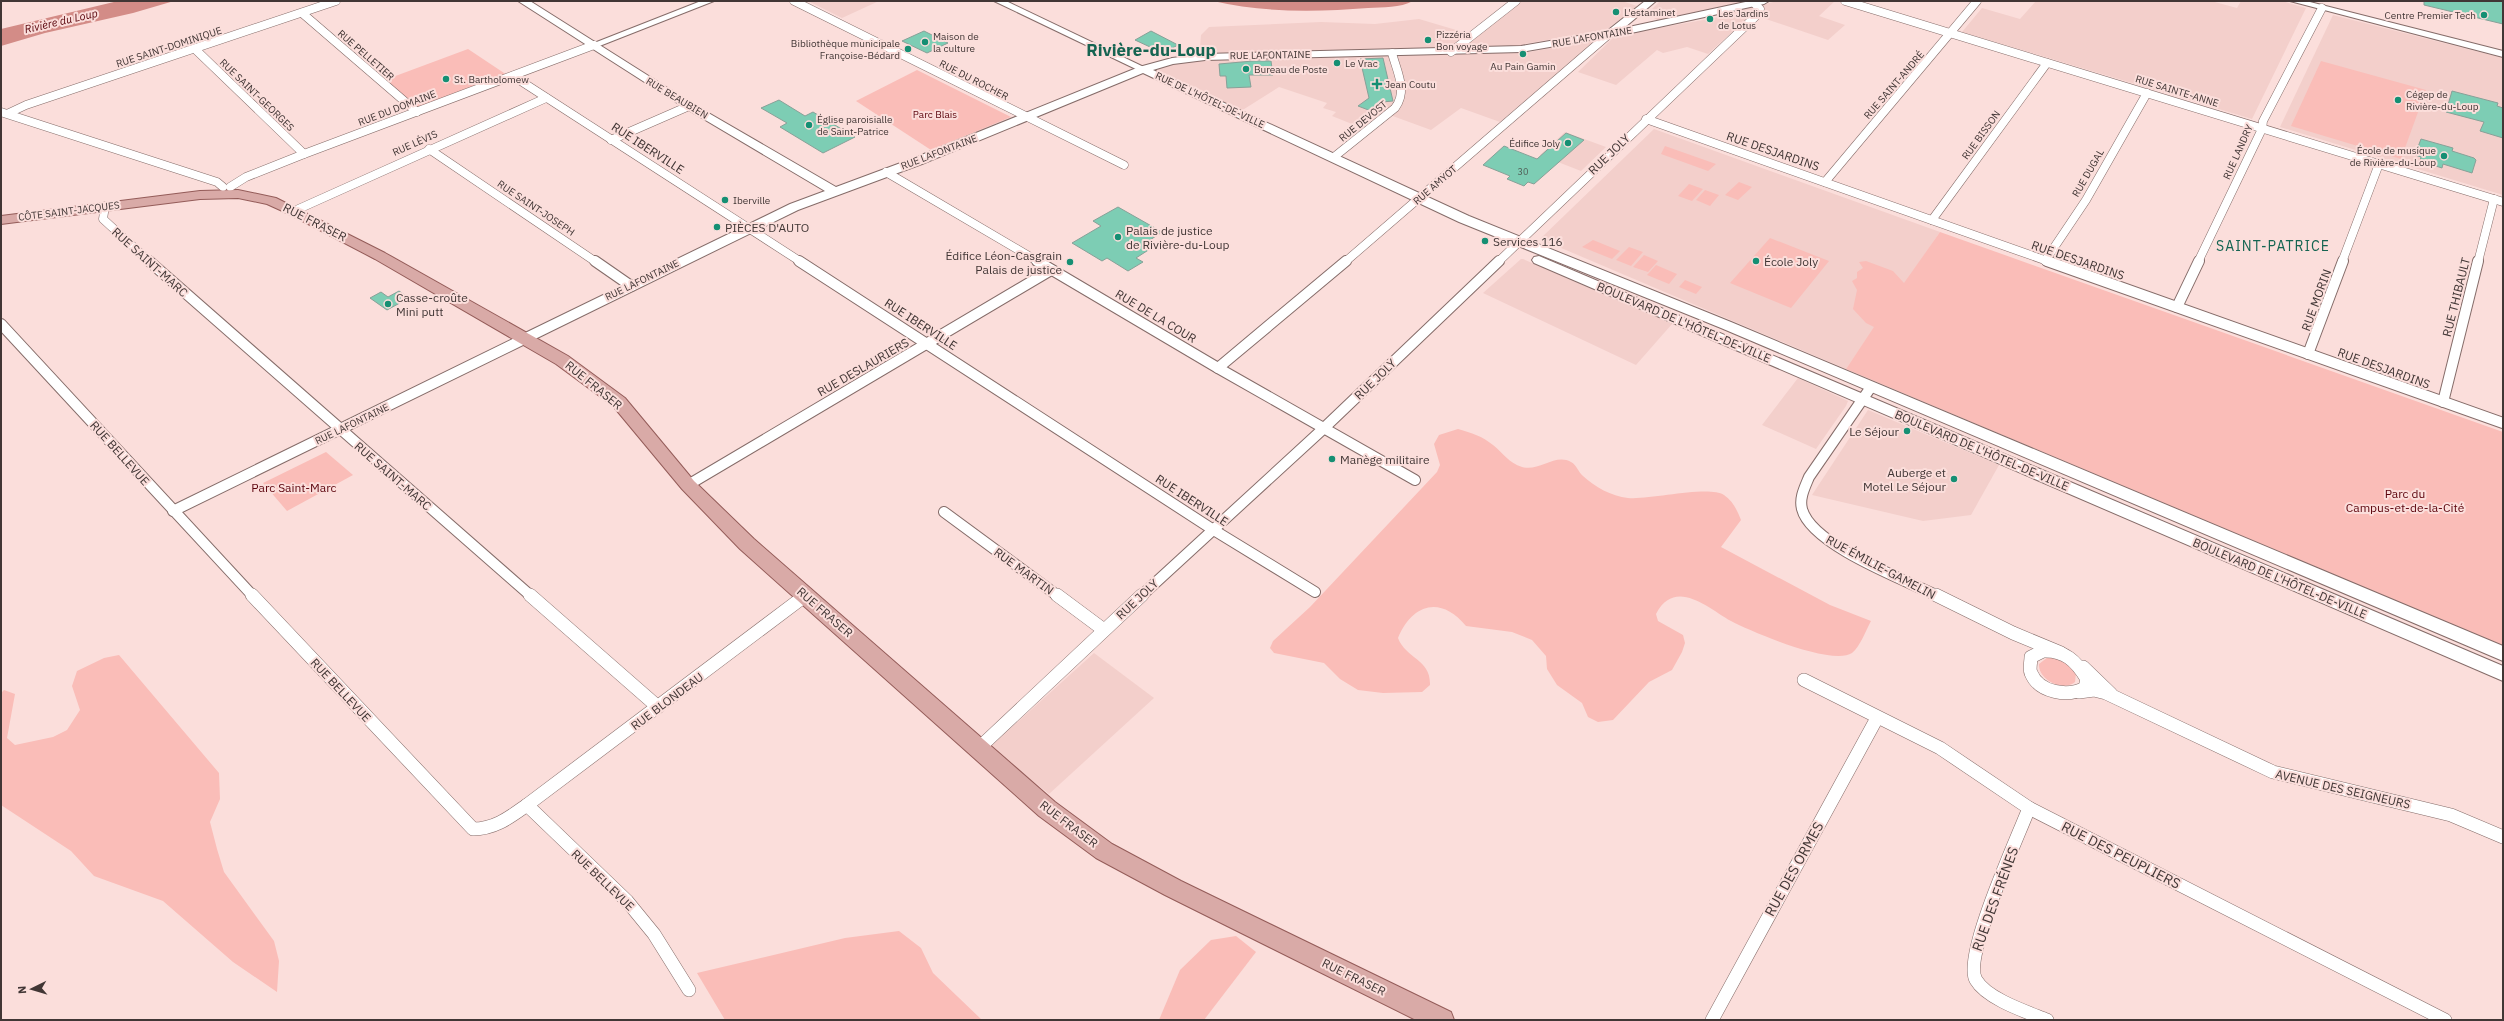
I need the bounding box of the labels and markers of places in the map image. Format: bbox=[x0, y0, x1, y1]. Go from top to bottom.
place label: L'estaminet bbox=[1624, 6, 1676, 19]
marker: L'estaminet bbox=[1611, 7, 1621, 17]
place label: Les Jardins de Lotus bbox=[1718, 7, 1769, 32]
place label: Centre Premier Tech bbox=[2385, 9, 2476, 22]
marker: Centre Premier Tech bbox=[2479, 10, 2489, 20]
marker: Les Jardins de Lotus bbox=[1705, 14, 1715, 24]
place label: Pizzéria Bon voyage bbox=[1436, 28, 1488, 53]
place label: Maison de la culture bbox=[933, 30, 979, 55]
marker: Pizzéria Bon voyage bbox=[1423, 35, 1433, 45]
place label: Bibliothèque municipale Françoise-Bédard bbox=[791, 37, 900, 62]
marker: Maison de la culture bbox=[920, 37, 930, 47]
marker: Bibliothèque municipale Françoise-Bédard bbox=[903, 44, 913, 54]
marker: Au Pain Gamin bbox=[1518, 49, 1528, 59]
place label: Le Vrac bbox=[1345, 57, 1378, 70]
marker: Le Vrac bbox=[1332, 58, 1342, 68]
place label: Au Pain Gamin bbox=[1490, 60, 1556, 73]
place label: Bureau de Poste bbox=[1254, 63, 1328, 76]
marker: Bureau de Poste bbox=[1241, 64, 1251, 74]
place label: St. Bartholomew bbox=[454, 73, 529, 86]
marker: St. Bartholomew bbox=[441, 74, 451, 84]
place label: Jean Coutu bbox=[1385, 78, 1436, 91]
marker: Jean Coutu bbox=[1372, 79, 1382, 89]
place label: Cégep de Rivière-du-Loup bbox=[2406, 88, 2479, 113]
marker: Cégep de Rivière-du-Loup bbox=[2393, 95, 2403, 105]
place label: Église paroisialle de Saint-Patrice bbox=[817, 113, 893, 138]
marker: Église paroisialle de Saint-Patrice bbox=[804, 120, 814, 130]
place label: Édifice Joly bbox=[1509, 137, 1560, 150]
marker: Édifice Joly bbox=[1563, 138, 1573, 148]
place label: École de musique de Rivière-du-Loup bbox=[2350, 144, 2436, 169]
marker: École de musique de Rivière-du-Loup bbox=[2439, 151, 2449, 161]
place label: Iberville bbox=[733, 194, 771, 207]
marker: Iberville bbox=[720, 195, 730, 205]
place label: PIÈCES D'AUTO bbox=[725, 220, 809, 235]
marker: PIÈCES D'AUTO bbox=[712, 222, 722, 232]
place label: Palais de justice de Rivière-du-Loup bbox=[1126, 223, 1230, 252]
marker: Palais de justice de Rivière-du-Loup bbox=[1113, 232, 1123, 242]
place label: Services 116 bbox=[1493, 234, 1563, 249]
marker: Services 116 bbox=[1480, 236, 1490, 246]
place label: Édifice Léon-Casgrain Palais de justice bbox=[945, 248, 1062, 277]
place label: École Joly bbox=[1764, 254, 1818, 269]
marker: École Joly bbox=[1751, 256, 1761, 266]
marker: Édifice Léon-Casgrain Palais de justice bbox=[1065, 257, 1075, 267]
place label: Casse-croûte Mini putt bbox=[396, 290, 468, 319]
marker: Casse-croûte Mini putt bbox=[383, 299, 393, 309]
place label: Le Séjour bbox=[1849, 424, 1900, 439]
marker: Le Séjour bbox=[1902, 426, 1912, 436]
place label: Manège militaire bbox=[1340, 452, 1430, 467]
marker: Manège militaire bbox=[1327, 454, 1337, 464]
place label: Auberge et Motel Le Séjour bbox=[1863, 465, 1947, 494]
marker: Auberge et Motel Le Séjour bbox=[1949, 474, 1959, 484]

